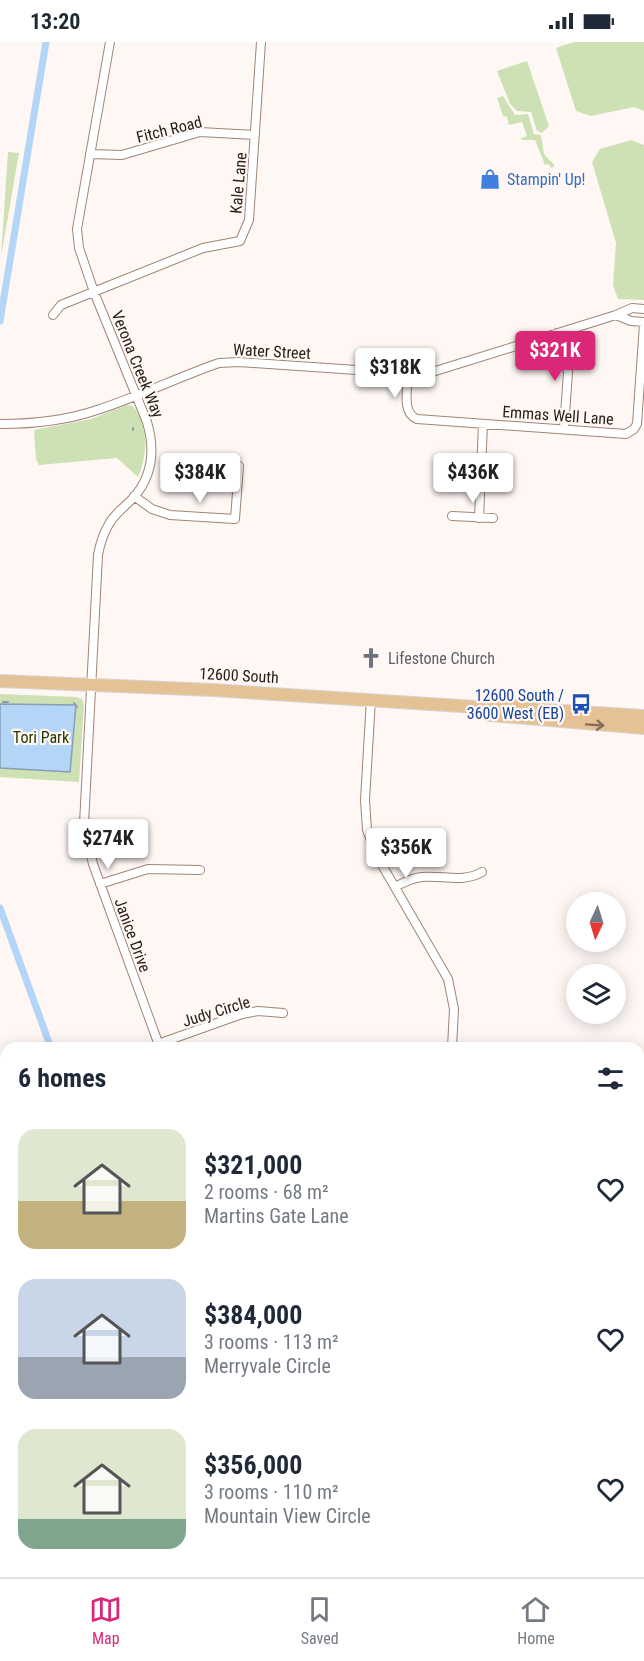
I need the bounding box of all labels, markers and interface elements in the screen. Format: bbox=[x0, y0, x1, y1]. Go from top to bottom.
text: 13:20 bbox=[30, 9, 81, 34]
street label: Fitch Road bbox=[134, 112, 204, 147]
street label: Kale Lane bbox=[226, 151, 251, 215]
shop icon: Stampin' Up! bbox=[478, 167, 502, 191]
place label: Stampin' Up! bbox=[507, 170, 586, 189]
street label: Verona Creek Way bbox=[107, 308, 168, 421]
pin: $321K bbox=[513, 331, 597, 382]
text: $321K bbox=[529, 338, 581, 362]
street label: Water Street bbox=[233, 340, 312, 363]
pin: $318K bbox=[353, 348, 437, 399]
text: $318K bbox=[369, 355, 421, 379]
street label: Emmas Well Lane bbox=[502, 402, 614, 429]
pin: $384K bbox=[158, 453, 242, 504]
pin: $436K bbox=[431, 453, 515, 504]
text: $384K bbox=[174, 460, 226, 484]
text: $436K bbox=[447, 460, 499, 484]
church icon: Lifestone Church bbox=[359, 646, 383, 670]
place label: Lifestone Church bbox=[388, 649, 495, 668]
street label: 12600 South bbox=[199, 664, 279, 687]
place label: 12600 South / 3600 West (EB) bbox=[467, 686, 564, 723]
bus stop icon: 12600 South / 3600 West (EB) bbox=[569, 692, 593, 716]
one-way arrow bbox=[584, 719, 604, 730]
park label: Tori Park bbox=[13, 728, 70, 747]
pin: $274K bbox=[66, 819, 150, 870]
text: $274K bbox=[82, 826, 134, 850]
pin: $356K bbox=[364, 828, 448, 879]
text: $356K bbox=[380, 835, 432, 859]
north arrow bbox=[566, 892, 626, 952]
map controls bbox=[566, 892, 626, 1024]
street label: Janice Drive bbox=[110, 896, 155, 975]
button: layers bbox=[566, 964, 626, 1024]
street label: Judy Circle bbox=[180, 992, 252, 1031]
icon: filters bbox=[594, 1062, 627, 1095]
text: 6 homes bbox=[18, 1063, 106, 1093]
text: $321,000 bbox=[204, 1150, 302, 1180]
icon: home bbox=[66, 1153, 138, 1225]
icon: heart bbox=[594, 1173, 627, 1206]
text: 2 rooms · 68 m² bbox=[204, 1180, 329, 1204]
text: Martins Gate Lane bbox=[204, 1204, 349, 1228]
text: $384,000 bbox=[204, 1300, 302, 1330]
icon: home bbox=[66, 1303, 138, 1375]
icon: heart bbox=[594, 1323, 627, 1356]
text: 3 rooms · 113 m² bbox=[204, 1330, 339, 1354]
text: Merryvale Circle bbox=[204, 1354, 331, 1378]
text: $356,000 bbox=[204, 1450, 302, 1480]
icon: home bbox=[66, 1453, 138, 1525]
icon: heart bbox=[594, 1473, 627, 1506]
text: 3 rooms · 110 m² bbox=[204, 1480, 339, 1504]
text: Mountain View Circle bbox=[204, 1504, 371, 1528]
tab: Map bbox=[89, 1593, 122, 1648]
tab: Saved bbox=[301, 1593, 339, 1648]
tab: Home bbox=[517, 1593, 555, 1648]

